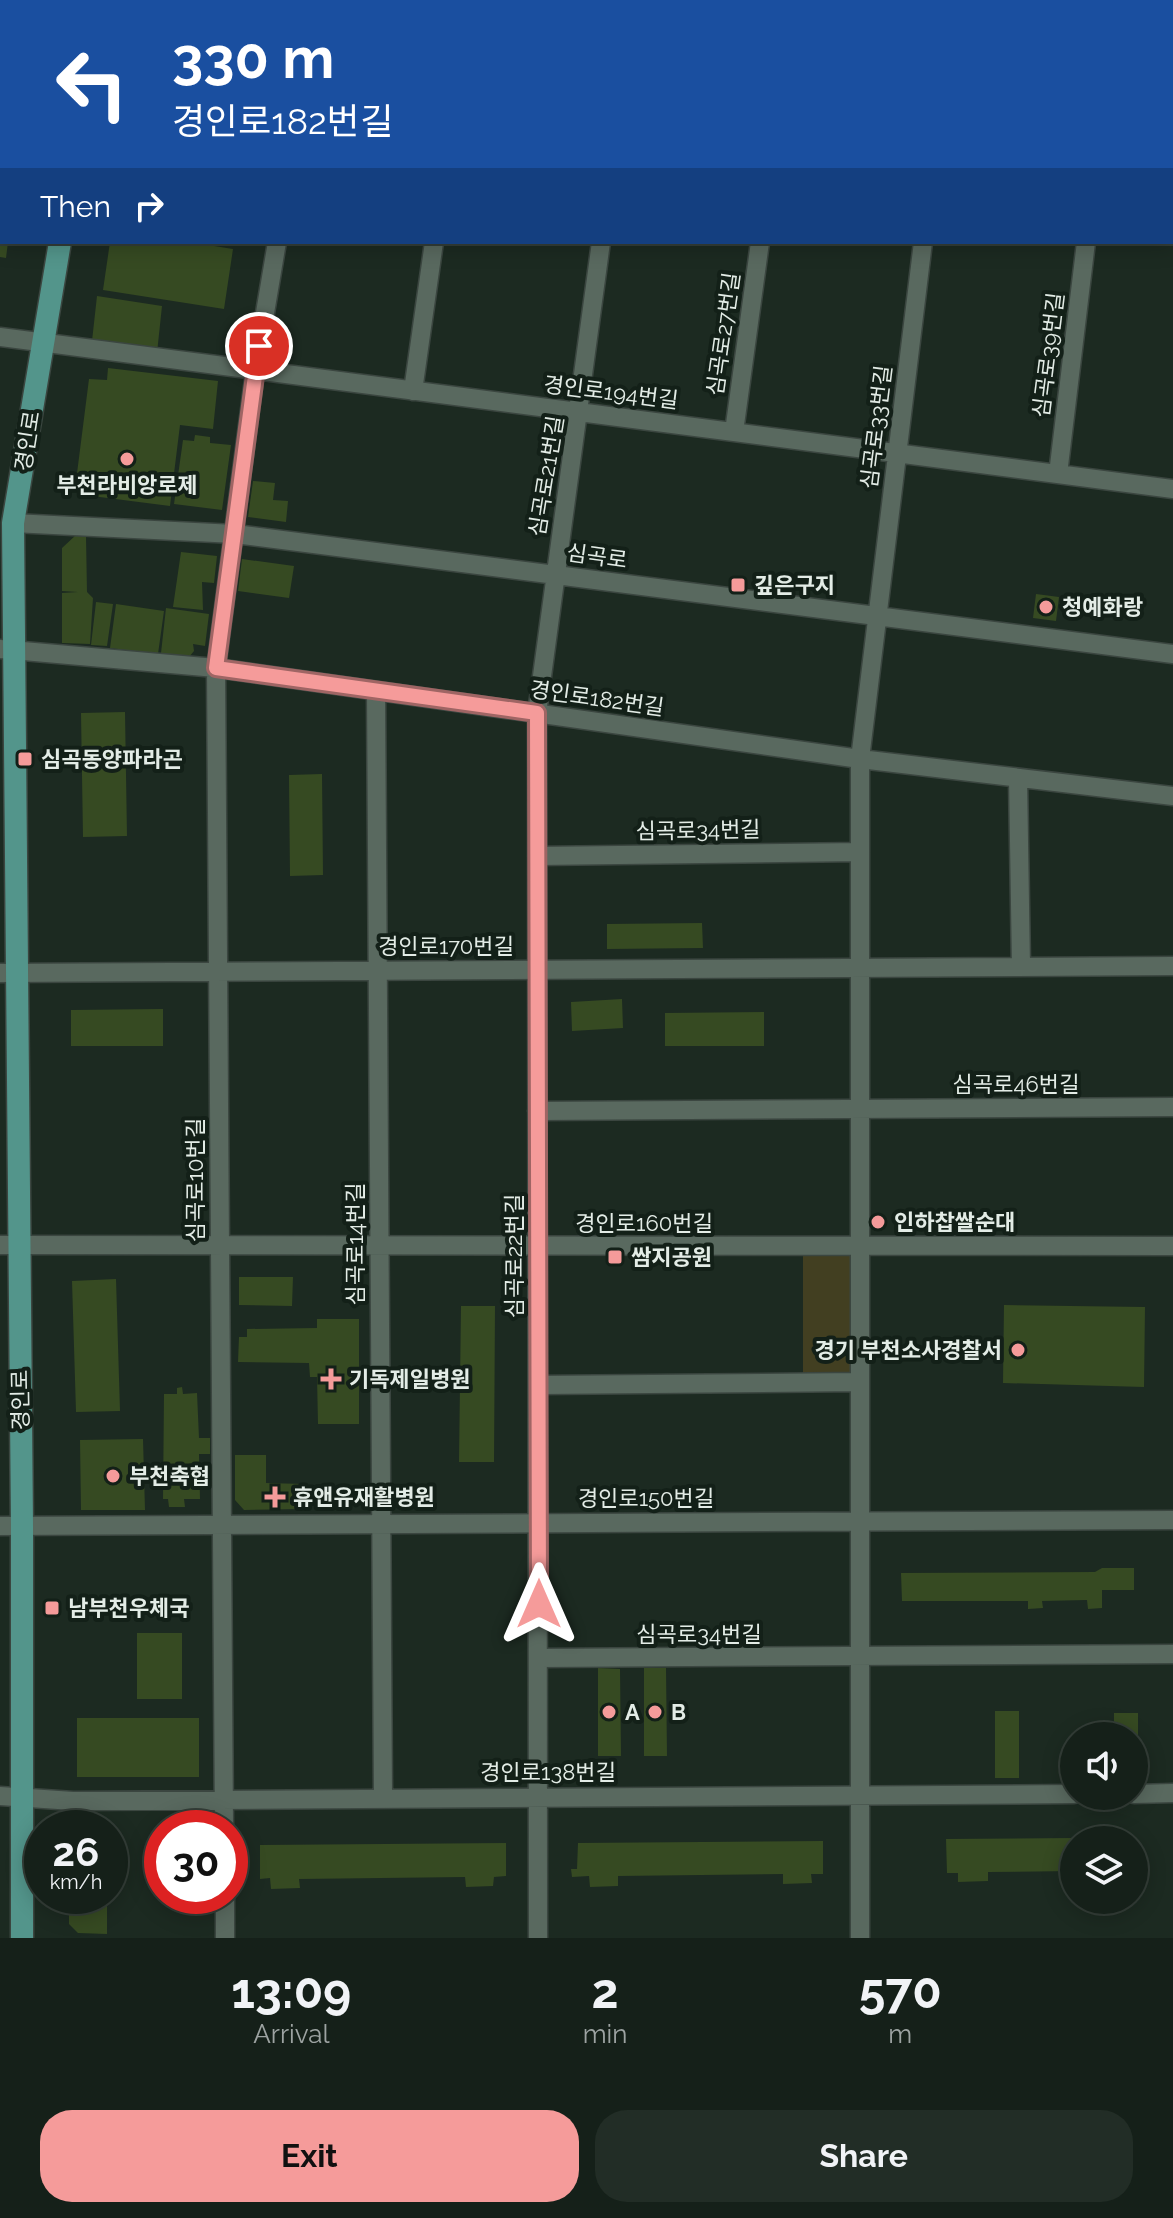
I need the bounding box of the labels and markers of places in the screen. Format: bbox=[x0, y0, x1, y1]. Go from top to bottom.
pin bbox=[225, 312, 293, 380]
marker: 부천라비앙로제 bbox=[118, 450, 136, 468]
place label: 부천라비앙로제 bbox=[56, 472, 198, 498]
place label: 깊은구지 bbox=[754, 572, 835, 598]
marker: 깊은구지 bbox=[729, 576, 747, 594]
place label: 청예화랑 bbox=[1062, 594, 1143, 620]
marker: 청예화랑 bbox=[1037, 598, 1055, 616]
place label: 심곡동양파라곤 bbox=[41, 746, 183, 772]
marker: 심곡동양파라곤 bbox=[16, 750, 34, 768]
place label: 인하찹쌀순대 bbox=[894, 1209, 1015, 1235]
marker: 인하찹쌀순대 bbox=[869, 1213, 887, 1231]
place label: 쌈지공원 bbox=[631, 1244, 712, 1270]
marker: 쌈지공원 bbox=[606, 1248, 624, 1266]
place label: 경기 부천소사경찰서 bbox=[815, 1337, 1002, 1363]
marker: 경기 부천소사경찰서 bbox=[1009, 1341, 1027, 1359]
place label: 기독제일병원 bbox=[349, 1366, 470, 1392]
marker: 기독제일병원 bbox=[320, 1368, 342, 1390]
place label: 부천축협 bbox=[129, 1463, 210, 1489]
marker: 부천축협 bbox=[104, 1467, 122, 1485]
place label: 휴앤유재활병원 bbox=[293, 1484, 435, 1510]
marker: 휴앤유재활병원 bbox=[264, 1486, 286, 1508]
place label: 남부천우체국 bbox=[68, 1595, 189, 1621]
marker: 남부천우체국 bbox=[43, 1599, 61, 1617]
place label: A bbox=[625, 1699, 640, 1725]
place label: B bbox=[671, 1699, 686, 1725]
marker: A bbox=[600, 1703, 618, 1721]
marker: B bbox=[646, 1703, 664, 1721]

